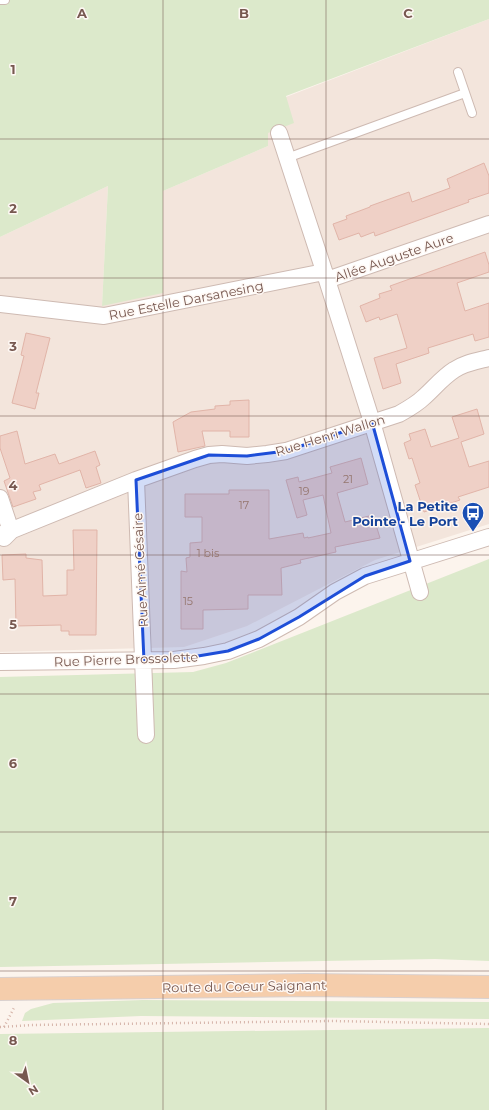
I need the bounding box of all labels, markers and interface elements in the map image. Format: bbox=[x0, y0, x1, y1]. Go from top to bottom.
text: A bbox=[76, 5, 88, 21]
text: B bbox=[239, 5, 249, 21]
text: C bbox=[403, 5, 413, 21]
text: 1 bbox=[10, 61, 16, 77]
text: 2 bbox=[9, 200, 17, 216]
street label: Allée Auguste Aure bbox=[333, 229, 456, 285]
street label: Rue Estelle Darsanesing bbox=[107, 277, 265, 323]
text: 3 bbox=[8, 338, 17, 354]
street label: Rue Henri Wallon bbox=[273, 411, 387, 459]
house number: 21 bbox=[343, 472, 353, 486]
text: 4 bbox=[9, 477, 18, 493]
house number: 19 bbox=[299, 484, 310, 498]
house number: 17 bbox=[239, 498, 249, 512]
place label: La Petite Pointe - Le Port bbox=[352, 498, 458, 529]
bus stop icon: La Petite Pointe - Le Port bbox=[460, 500, 486, 533]
street label: Rue Aimé Césaire bbox=[129, 512, 151, 628]
house number: 1 bis bbox=[197, 546, 220, 560]
house number: 15 bbox=[183, 594, 193, 608]
text: 5 bbox=[9, 616, 17, 632]
street label: Rue Pierre Brossolette bbox=[53, 648, 199, 670]
text: 6 bbox=[9, 755, 18, 771]
text: 7 bbox=[9, 893, 17, 909]
street label: Route du Coeur Saignant bbox=[162, 977, 326, 995]
text: 8 bbox=[9, 1032, 18, 1048]
north arrow bbox=[8, 1062, 48, 1102]
text: N bbox=[26, 1082, 41, 1099]

